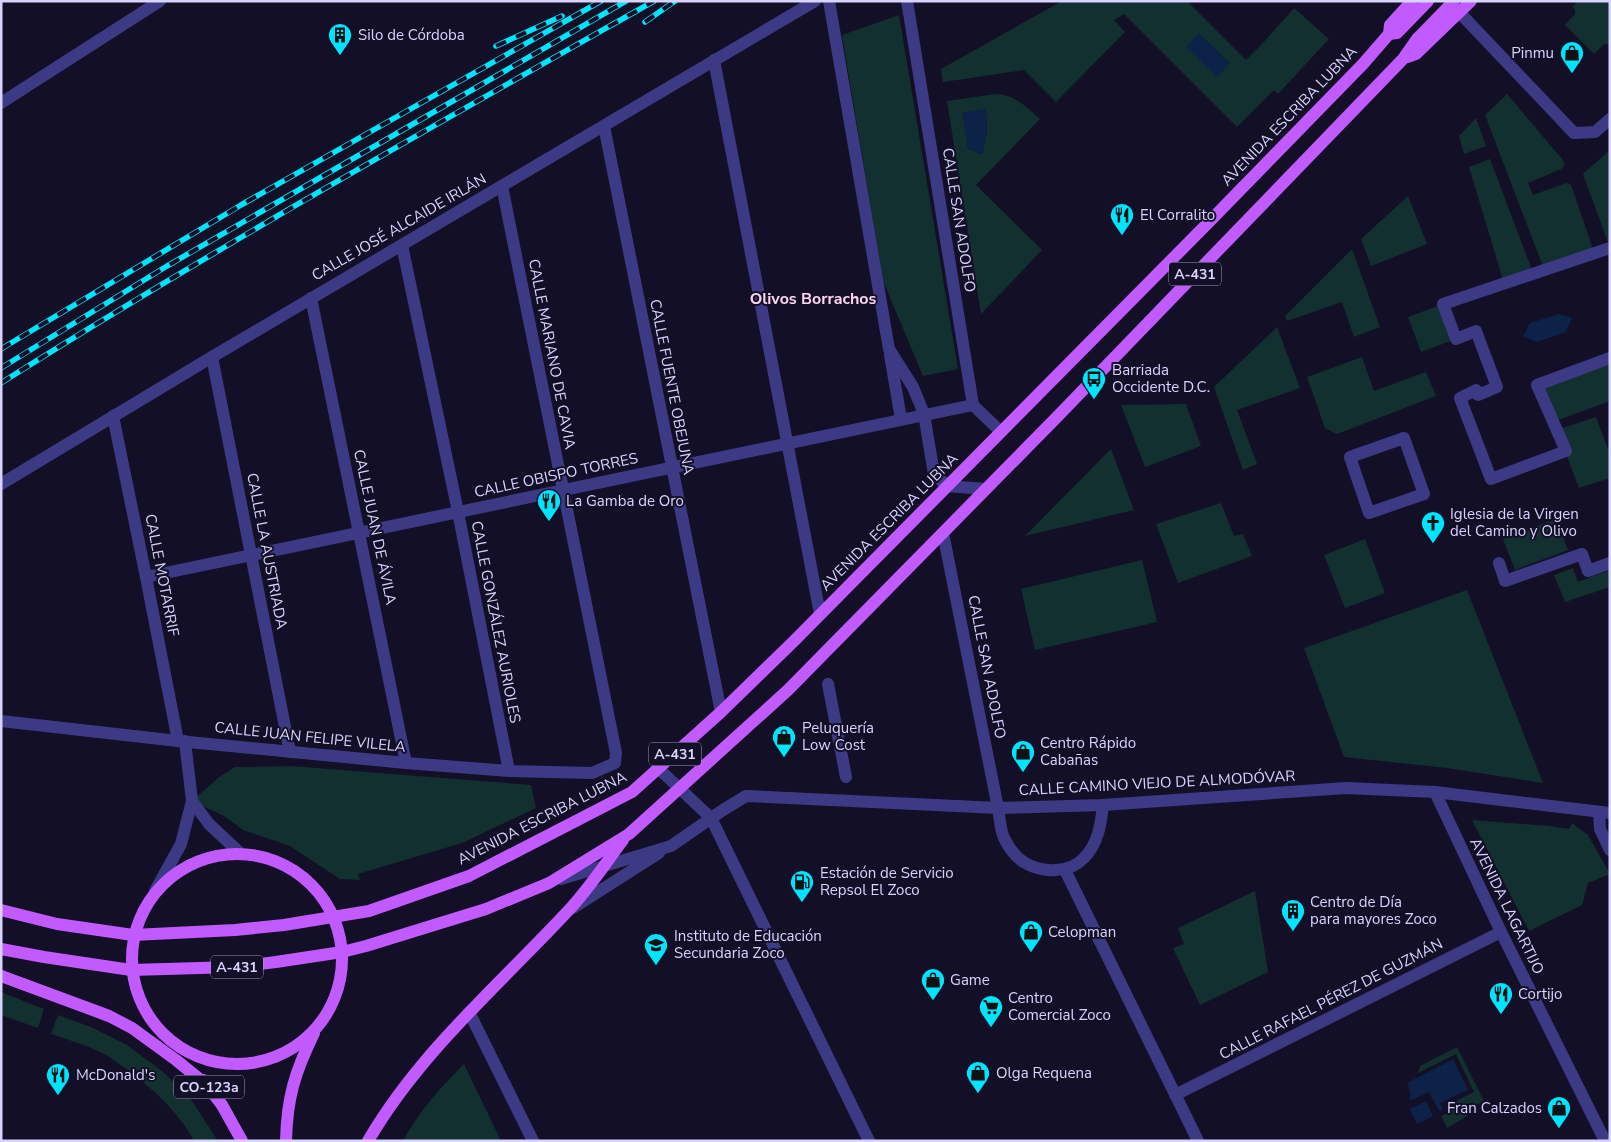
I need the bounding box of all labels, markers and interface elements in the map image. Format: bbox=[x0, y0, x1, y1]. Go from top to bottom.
building icon: Silo de Córdoba bbox=[327, 22, 353, 56]
place label: Silo de Córdoba bbox=[358, 25, 465, 45]
shop icon: Pinmu bbox=[1559, 40, 1585, 74]
street label: AVENIDA ESCRIBA LUBNA bbox=[1217, 42, 1361, 190]
place label: Pinmu bbox=[1511, 43, 1554, 63]
street label: CALLE SAN ADOLFO bbox=[938, 146, 980, 294]
street label: CALLE JOSÉ ALCAIDE IRLÁN bbox=[308, 169, 490, 285]
restaurant icon: El Corralito bbox=[1109, 202, 1135, 236]
place label: El Corralito bbox=[1140, 205, 1215, 225]
street label: CALLE MARIANO DE CAVIA bbox=[524, 257, 580, 451]
road number: A-431 bbox=[1169, 262, 1221, 286]
district label: Olivos Borrachos bbox=[750, 288, 877, 310]
street label: CALLE FUENTE OBEJUNA bbox=[645, 297, 699, 477]
place label: Barriada Occidente D.C. bbox=[1112, 360, 1210, 397]
bus stop icon: Barriada Occidente D.C. bbox=[1081, 366, 1107, 400]
street label: CALLE JUAN DE ÁVILA bbox=[349, 448, 401, 606]
street label: CALLE OBISPO TORRES bbox=[472, 448, 640, 502]
street label: AVENIDA ESCRIBA LUBNA bbox=[816, 449, 962, 595]
street label: CALLE LA AUSTRIADA bbox=[242, 471, 292, 631]
restaurant icon: La Gamba de Oro bbox=[536, 488, 562, 522]
place label: La Gamba de Oro bbox=[566, 491, 684, 511]
place label: Iglesia de la Virgen del Camino y Olivo bbox=[1450, 504, 1579, 541]
church icon: Iglesia de la Virgen del Camino y Olivo bbox=[1420, 510, 1446, 544]
street label: CALLE MOTARRIF bbox=[140, 512, 184, 638]
street label: CALLE GONZÁLEZ AURIOLES bbox=[467, 519, 525, 725]
street label: CALLE SAN ADOLFO bbox=[963, 593, 1011, 741]
street label: CALLE JUAN FELIPE VILELA bbox=[213, 717, 407, 757]
place label: Peluquería Low Cost bbox=[802, 718, 874, 755]
shop icon: Peluquería Low Cost bbox=[771, 724, 797, 758]
place label: Centro Rápido Cabañas bbox=[1040, 733, 1136, 770]
shop icon: Centro Rápido Cabañas bbox=[1010, 739, 1036, 773]
road number: A-431 bbox=[649, 742, 701, 766]
street label: CALLE CAMINO VIEJO DE ALMODÓVAR bbox=[1018, 765, 1296, 800]
street label: AVENIDA ESCRIBA LUBNA bbox=[454, 767, 630, 869]
street label: AVENIDA LAGARTIJO bbox=[1465, 835, 1549, 977]
place label: Estación de Servicio Repsol El Zoco bbox=[820, 863, 954, 900]
fuel station icon: Estación de Servicio Repsol El Zoco bbox=[789, 869, 815, 903]
place label: Centro de Día para mayores Zoco bbox=[1310, 892, 1437, 929]
building icon: Centro de Día para mayores Zoco bbox=[1280, 898, 1306, 932]
shop icon: Celopman bbox=[1018, 919, 1044, 953]
place label: Celopman bbox=[1048, 922, 1116, 942]
place label: Instituto de Educación Secundaria Zoco bbox=[674, 926, 822, 963]
school or university icon: Instituto de Educación Secundaria Zoco bbox=[643, 932, 669, 966]
street label: CALLE RAFAEL PÉREZ DE GUZMÁN bbox=[1216, 934, 1446, 1064]
road number: A-431 bbox=[211, 956, 263, 979]
shop icon: Game bbox=[920, 967, 946, 1001]
place label: Game bbox=[950, 970, 990, 990]
restaurant icon: Cortijo bbox=[1488, 981, 1514, 1015]
place label: Cortijo bbox=[1518, 984, 1562, 1004]
place label: Centro Comercial Zoco bbox=[1008, 988, 1111, 1025]
supermarket icon: Centro Comercial Zoco bbox=[978, 994, 1004, 1028]
shop icon: Olga Requena bbox=[965, 1060, 991, 1094]
restaurant icon: McDonald's bbox=[45, 1062, 71, 1096]
place label: Olga Requena bbox=[996, 1063, 1092, 1083]
place label: McDonald's bbox=[76, 1065, 155, 1085]
road number: CO-123a bbox=[174, 1076, 244, 1098]
shop icon: Fran Calzados bbox=[1546, 1095, 1572, 1129]
place label: Fran Calzados bbox=[1447, 1098, 1542, 1118]

